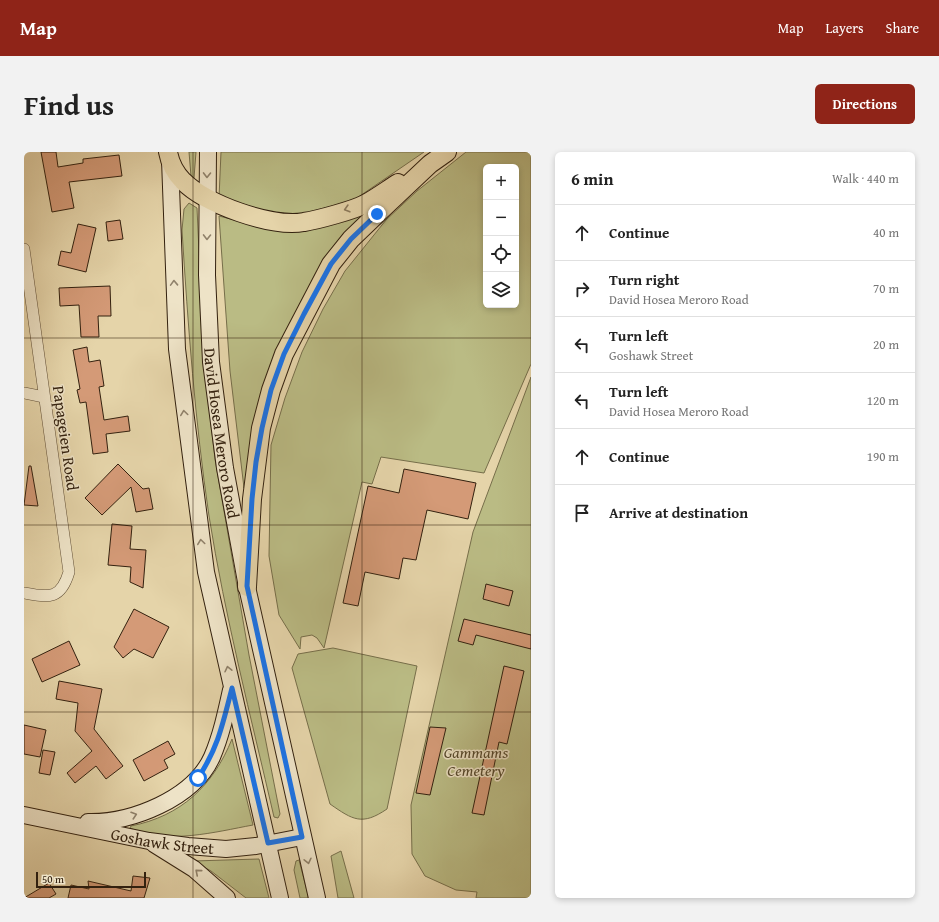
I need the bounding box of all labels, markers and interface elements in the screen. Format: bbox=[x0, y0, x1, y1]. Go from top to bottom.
text: Map bbox=[20, 14, 57, 42]
text: Map bbox=[778, 18, 804, 38]
text: Layers bbox=[826, 18, 864, 38]
text: Share bbox=[886, 18, 919, 38]
text: Find us bbox=[24, 84, 114, 125]
button: Directions bbox=[815, 84, 915, 124]
map controls bbox=[483, 164, 519, 308]
button: + bbox=[483, 164, 519, 200]
text: 6 min bbox=[571, 166, 613, 191]
text: Walk · 440 m bbox=[832, 169, 899, 188]
one-way arrow bbox=[203, 172, 211, 178]
button: − bbox=[483, 200, 519, 236]
one-way arrow bbox=[344, 204, 351, 213]
route end bbox=[368, 205, 386, 223]
icon: ahead bbox=[571, 222, 593, 244]
text: Continue bbox=[609, 222, 670, 243]
text: 40 m bbox=[873, 223, 899, 242]
one-way arrow bbox=[203, 234, 211, 240]
button: locate bbox=[483, 236, 519, 272]
text: Turn right bbox=[609, 269, 680, 290]
button: layers bbox=[483, 272, 519, 308]
icon: right bbox=[571, 278, 593, 300]
text: 70 m bbox=[873, 279, 899, 298]
one-way arrow bbox=[170, 280, 178, 286]
text: David Hosea Meroro Road bbox=[609, 290, 749, 309]
text: Turn left bbox=[609, 325, 668, 346]
icon: left bbox=[571, 334, 593, 356]
text: 20 m bbox=[873, 335, 899, 354]
text: Goshawk Street bbox=[609, 346, 693, 365]
street label: David Hosea Meroro Road bbox=[198, 347, 246, 521]
text: Turn left bbox=[609, 381, 668, 402]
street label: Papageien Road bbox=[47, 384, 85, 493]
icon: left bbox=[571, 390, 593, 412]
text: 120 m bbox=[867, 391, 899, 410]
text: David Hosea Meroro Road bbox=[609, 402, 749, 421]
one-way arrow bbox=[180, 410, 189, 416]
icon: ahead bbox=[571, 446, 593, 468]
text: Continue bbox=[609, 446, 670, 467]
text: 190 m bbox=[867, 447, 899, 466]
icon: arrive bbox=[571, 502, 593, 524]
text: Arrive at destination bbox=[609, 502, 748, 523]
one-way arrow bbox=[197, 539, 206, 545]
one-way arrow bbox=[224, 666, 232, 672]
park label: Gammams Cemetery bbox=[444, 740, 508, 782]
route start bbox=[189, 769, 207, 787]
one-way arrow bbox=[131, 811, 138, 819]
street label: Goshawk Street bbox=[109, 821, 215, 860]
one-way arrow bbox=[303, 857, 312, 864]
scale bar bbox=[36, 870, 146, 889]
one-way arrow bbox=[195, 870, 203, 877]
text: 50 m bbox=[42, 871, 64, 887]

